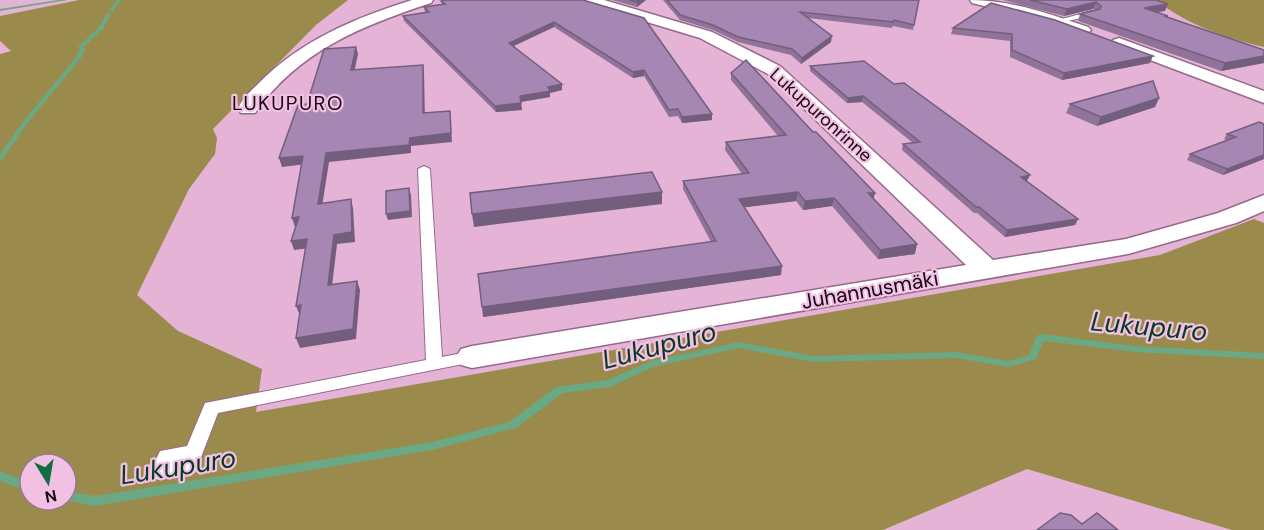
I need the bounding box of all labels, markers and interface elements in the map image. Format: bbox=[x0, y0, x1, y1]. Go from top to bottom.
street label: Lukupuronrinne bbox=[765, 63, 877, 167]
district label: LUKUPURO bbox=[232, 90, 344, 116]
street label: Juhannusmäki bbox=[799, 264, 941, 316]
water label: Lukupuro bbox=[1089, 303, 1209, 349]
water label: Lukupuro bbox=[598, 313, 720, 377]
water label: Lukupuro bbox=[117, 440, 239, 492]
north arrow bbox=[18, 452, 78, 512]
text: N bbox=[43, 485, 58, 508]

